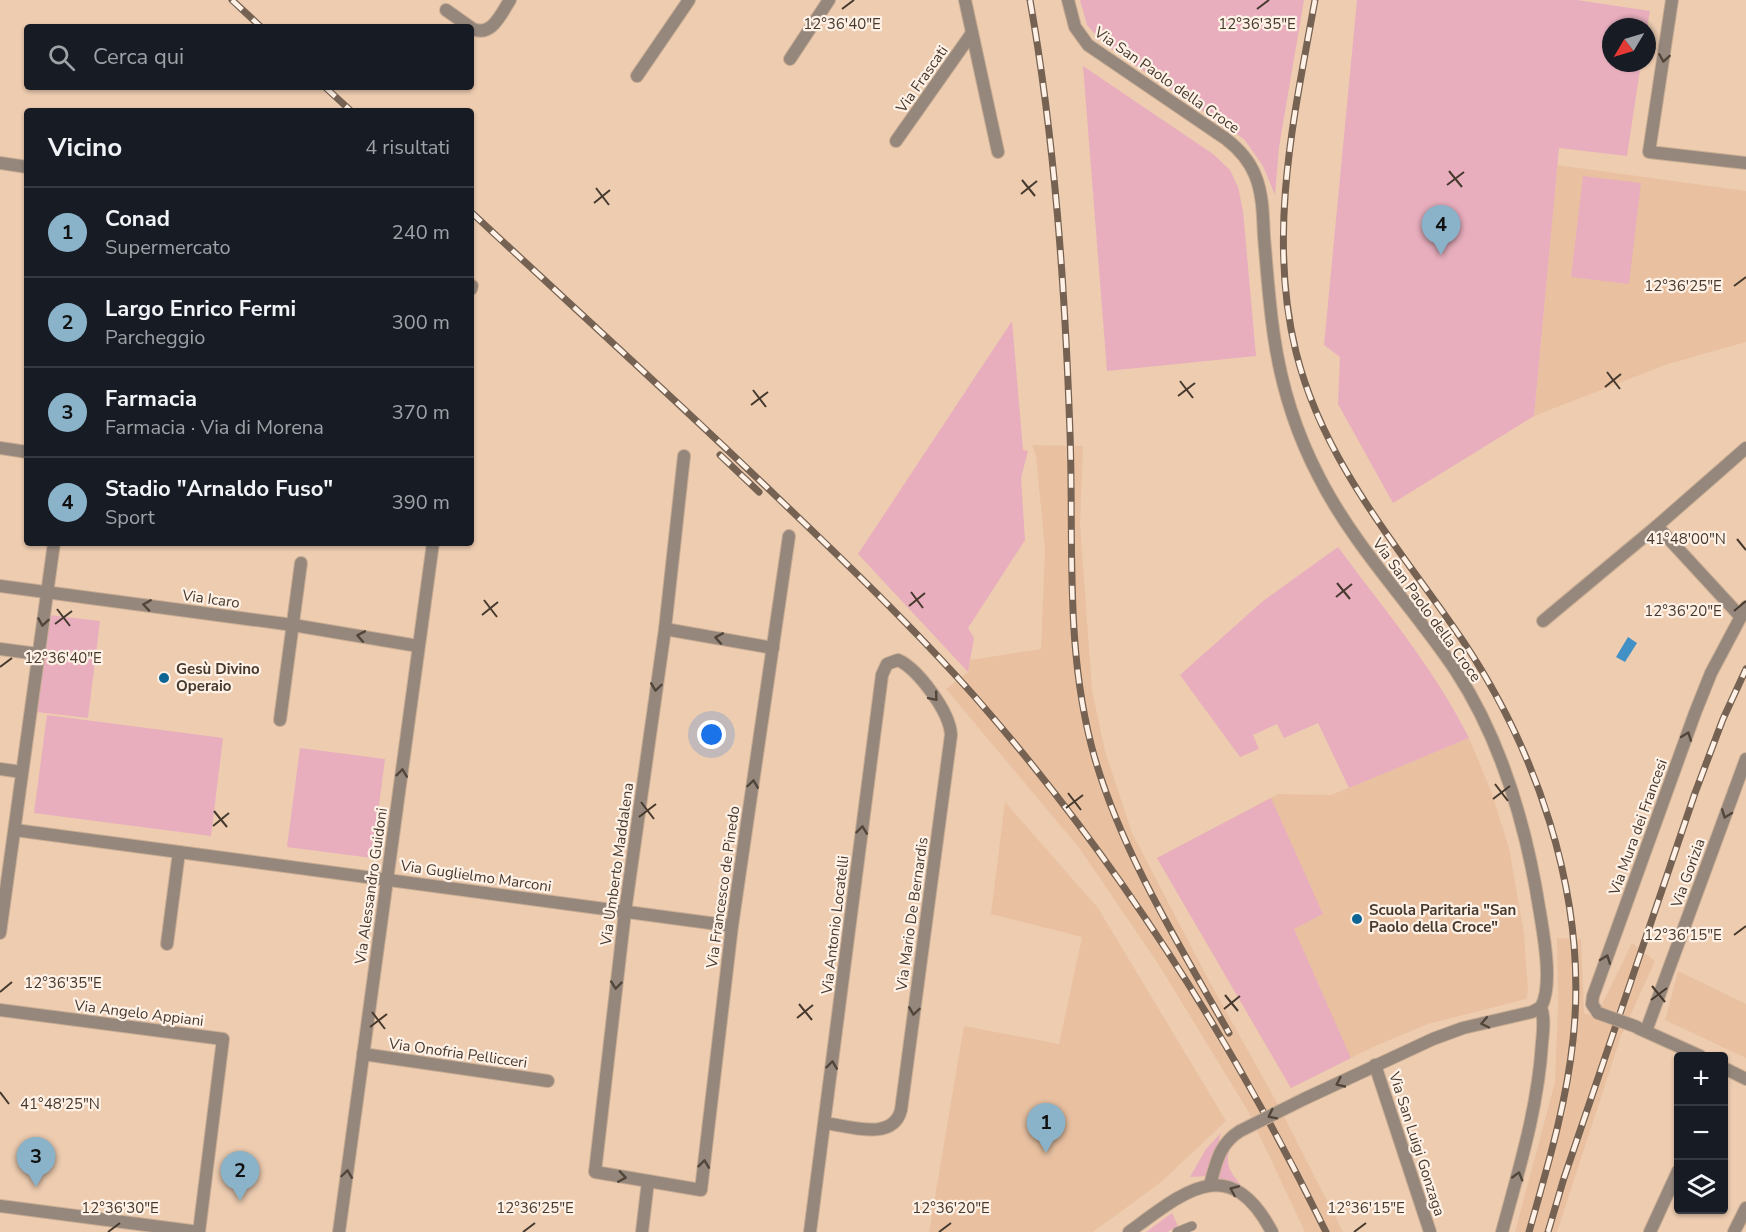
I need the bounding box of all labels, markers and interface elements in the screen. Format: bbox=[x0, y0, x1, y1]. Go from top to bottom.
text: 12°36'40"E bbox=[803, 14, 881, 34]
text: 12°36'35"E bbox=[1218, 14, 1296, 34]
north arrow bbox=[1602, 18, 1656, 72]
street label: Via San Paolo della Croce bbox=[1090, 22, 1244, 138]
search box bbox=[24, 24, 474, 90]
icon: search bbox=[45, 41, 78, 74]
street label: Via Frascati bbox=[891, 41, 952, 117]
text: Cerca qui bbox=[93, 42, 184, 72]
one-way arrow bbox=[1658, 53, 1670, 62]
text: Vicino bbox=[48, 130, 122, 165]
text: 4 risultati bbox=[365, 134, 450, 161]
text: Conad bbox=[105, 204, 170, 234]
pin: 4 bbox=[1422, 206, 1460, 255]
text: 1 bbox=[62, 219, 74, 246]
text: 240 m bbox=[392, 219, 450, 246]
text: Supermercato bbox=[105, 234, 231, 261]
text: 12°36'25"E bbox=[1644, 276, 1722, 296]
text: Largo Enrico Fermi bbox=[105, 294, 296, 324]
text: 2 bbox=[62, 309, 74, 336]
text: 300 m bbox=[392, 309, 450, 336]
text: Parcheggio bbox=[105, 324, 205, 351]
text: Farmacia bbox=[105, 384, 197, 414]
text: 3 bbox=[62, 399, 74, 426]
text: 370 m bbox=[392, 399, 450, 426]
text: Farmacia · Via di Morena bbox=[105, 414, 324, 441]
text: Stadio "Arnaldo Fuso" bbox=[105, 474, 333, 504]
text: 4 bbox=[62, 489, 74, 516]
text: 390 m bbox=[392, 489, 450, 516]
text: Sport bbox=[105, 504, 155, 531]
text: 41°48'00"N bbox=[1646, 529, 1726, 549]
street label: Via San Paolo della Croce bbox=[1367, 533, 1486, 686]
street label: Via Icaro bbox=[180, 585, 241, 613]
one-way arrow bbox=[142, 600, 151, 612]
text: 12°36'20"E bbox=[1644, 601, 1722, 621]
one-way arrow bbox=[37, 616, 50, 626]
one-way arrow bbox=[356, 631, 365, 643]
one-way arrow bbox=[714, 633, 723, 645]
text: 12°36'40"E bbox=[24, 648, 102, 668]
place label: Gesù Divino Operaio bbox=[176, 659, 260, 696]
marker: Gesù Divino Operaio bbox=[157, 671, 171, 685]
one-way arrow bbox=[651, 683, 663, 692]
one-way arrow bbox=[927, 690, 938, 701]
your location bbox=[697, 720, 726, 749]
one-way arrow bbox=[1679, 731, 1692, 742]
street label: Via Mura dei Francesi bbox=[1604, 756, 1672, 899]
one-way arrow bbox=[395, 768, 407, 777]
one-way arrow bbox=[747, 779, 759, 788]
street label: Via Umberto Maddalena bbox=[596, 781, 638, 948]
street label: Via Francesco de Pinedo bbox=[702, 805, 744, 970]
street label: Via Alessandro Guidoni bbox=[350, 806, 392, 967]
one-way arrow bbox=[1720, 808, 1733, 819]
one-way arrow bbox=[856, 825, 868, 834]
street label: Via Mario De Bernardis bbox=[891, 836, 933, 993]
street label: Via Gorizia bbox=[1666, 836, 1710, 911]
street label: Via Guglielmo Marconi bbox=[398, 855, 553, 896]
street label: Via Antonio Locatelli bbox=[816, 855, 853, 996]
place label: Scuola Paritaria "San Paolo della Croce" bbox=[1369, 900, 1516, 937]
marker: Scuola Paritaria "San Paolo della Croce" bbox=[1350, 912, 1364, 926]
text: 12°36'15"E bbox=[1644, 925, 1722, 945]
one-way arrow bbox=[1599, 954, 1612, 965]
text: 12°36'35"E bbox=[24, 973, 102, 993]
one-way arrow bbox=[611, 980, 623, 989]
street label: Via Angelo Appiani bbox=[72, 995, 205, 1031]
one-way arrow bbox=[909, 1007, 921, 1016]
one-way arrow bbox=[1480, 1015, 1490, 1028]
street label: Via Onofria Pellicceri bbox=[387, 1033, 528, 1073]
map controls bbox=[1674, 1052, 1728, 1214]
button: + bbox=[1674, 1052, 1728, 1106]
one-way arrow bbox=[826, 1060, 838, 1070]
street label: Via San Luigi Gonzaga bbox=[1384, 1068, 1450, 1219]
one-way arrow bbox=[1335, 1075, 1346, 1087]
text: 41°48'25"N bbox=[20, 1094, 100, 1114]
pin: 1 bbox=[1026, 1104, 1066, 1153]
button: − bbox=[1674, 1106, 1728, 1160]
one-way arrow bbox=[1267, 1107, 1278, 1119]
pin: 3 bbox=[16, 1138, 56, 1187]
pin: 2 bbox=[220, 1152, 260, 1201]
one-way arrow bbox=[697, 1160, 710, 1169]
button: layers bbox=[1674, 1160, 1728, 1214]
one-way arrow bbox=[340, 1169, 352, 1179]
one-way arrow bbox=[617, 1170, 626, 1182]
one-way arrow bbox=[1511, 1171, 1523, 1182]
one-way arrow bbox=[1229, 1185, 1240, 1197]
text: 12°36'30"E bbox=[81, 1198, 159, 1218]
text: 12°36'25"E bbox=[496, 1198, 574, 1218]
text: 12°36'20"E bbox=[912, 1198, 990, 1218]
text: 12°36'15"E bbox=[1327, 1198, 1405, 1218]

